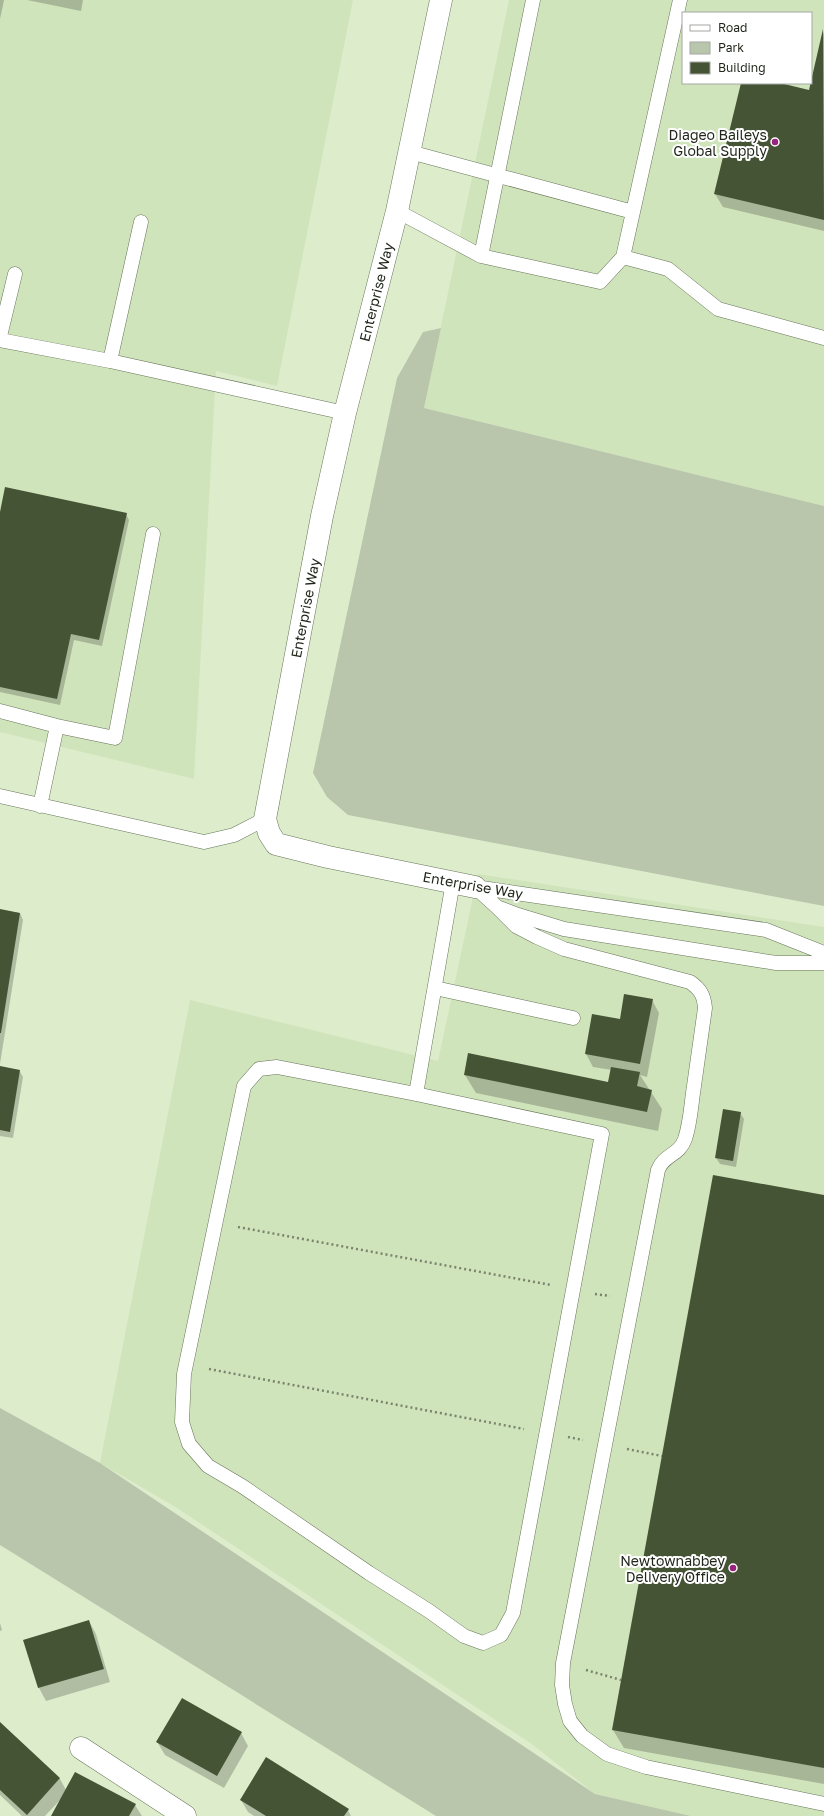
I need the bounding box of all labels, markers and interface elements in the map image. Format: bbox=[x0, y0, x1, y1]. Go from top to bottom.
legend bbox=[682, 12, 812, 84]
text: Road bbox=[718, 20, 747, 35]
text: Park bbox=[718, 40, 744, 55]
text: Building bbox=[718, 60, 766, 75]
place label: Diageo Baileys Global Supply bbox=[668, 126, 767, 159]
marker: Diageo Baileys Global Supply bbox=[770, 137, 780, 147]
street label: Enterprise Way bbox=[355, 241, 397, 343]
street label: Enterprise Way bbox=[287, 556, 323, 659]
street label: Enterprise Way bbox=[422, 868, 525, 902]
place label: Newtownabbey Delivery Office bbox=[620, 1552, 725, 1585]
marker: Newtownabbey Delivery Office bbox=[728, 1563, 738, 1573]

